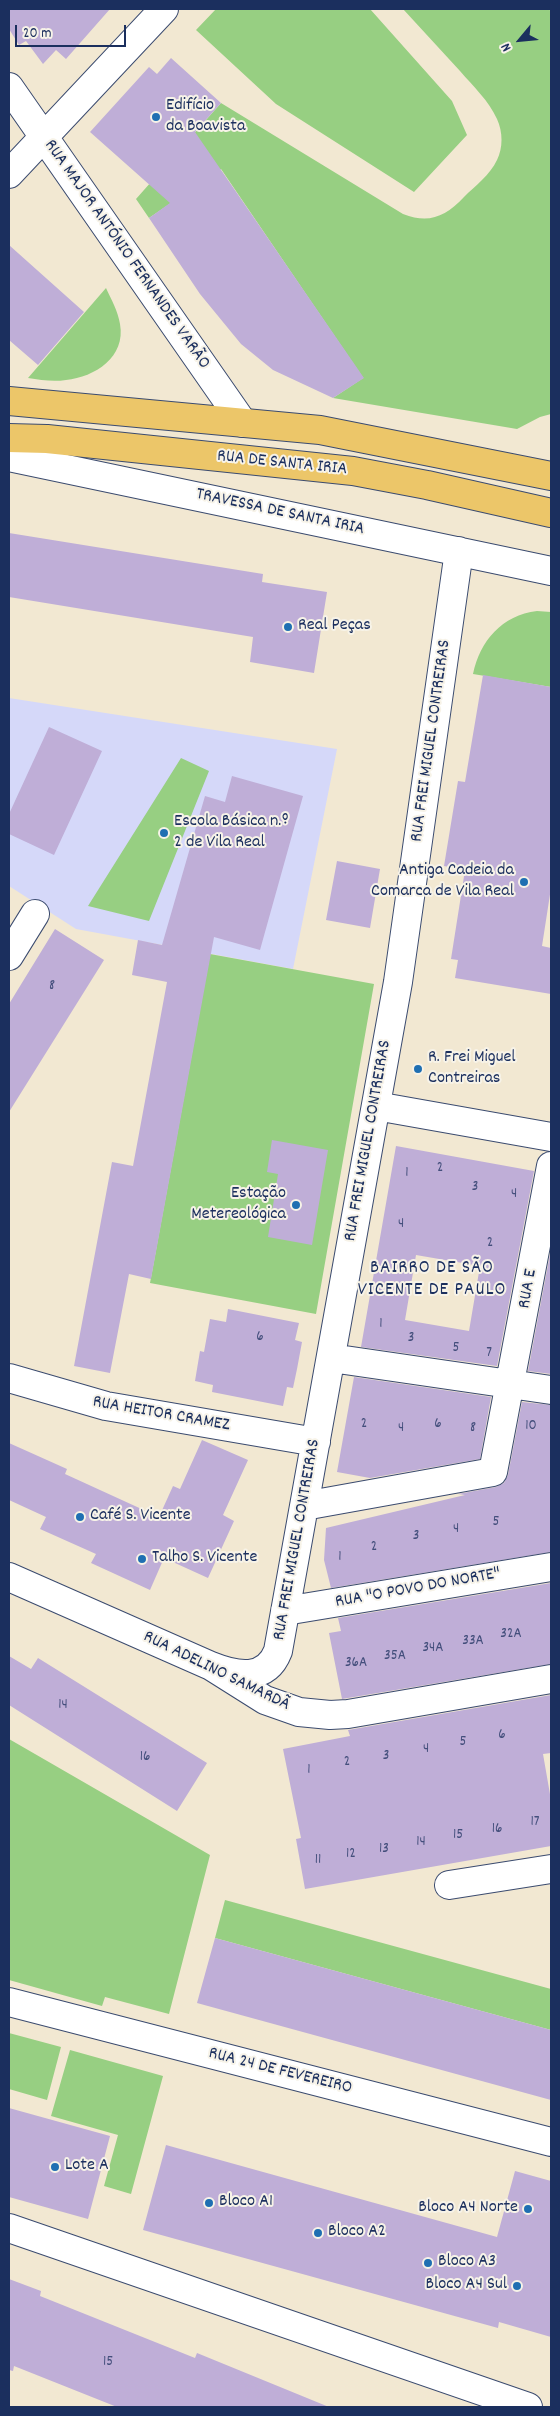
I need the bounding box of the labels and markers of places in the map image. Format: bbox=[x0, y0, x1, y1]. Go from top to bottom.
place label: Edifício da Boavista bbox=[166, 96, 245, 138]
marker: Edifício da Boavista bbox=[150, 111, 162, 123]
place label: Real Peças bbox=[298, 616, 371, 638]
marker: Real Peças bbox=[282, 621, 294, 633]
place label: Escola Básica n.º 2 de Vila Real bbox=[174, 812, 289, 854]
marker: Escola Básica n.º 2 de Vila Real bbox=[158, 827, 170, 839]
place label: Antiga Cadeia da Comarca de Vila Real bbox=[371, 861, 514, 904]
marker: Antiga Cadeia da Comarca de Vila Real bbox=[518, 876, 530, 888]
place label: R. Frei Miguel Contreiras bbox=[428, 1048, 516, 1090]
marker: R. Frei Miguel Contreiras bbox=[412, 1063, 424, 1075]
place label: Estação Metereológica bbox=[191, 1184, 286, 1226]
marker: Estação Metereológica bbox=[290, 1199, 302, 1211]
place label: Café S. Vicente bbox=[90, 1506, 191, 1528]
marker: Café S. Vicente bbox=[74, 1511, 86, 1523]
place label: Talho S. Vicente bbox=[152, 1548, 257, 1570]
marker: Talho S. Vicente bbox=[136, 1553, 148, 1565]
place label: Lote A bbox=[65, 2156, 109, 2178]
marker: Lote A bbox=[49, 2161, 61, 2173]
place label: Bloco A1 bbox=[219, 2192, 273, 2214]
marker: Bloco A1 bbox=[203, 2197, 215, 2209]
place label: Bloco A4 Norte bbox=[418, 2198, 518, 2220]
marker: Bloco A4 Norte bbox=[522, 2203, 534, 2215]
place label: Bloco A2 bbox=[328, 2222, 386, 2244]
marker: Bloco A2 bbox=[312, 2227, 324, 2239]
place label: Bloco A3 bbox=[438, 2252, 496, 2274]
marker: Bloco A3 bbox=[422, 2257, 434, 2269]
place label: Bloco A4 Sul bbox=[425, 2275, 507, 2297]
marker: Bloco A4 Sul bbox=[511, 2280, 523, 2292]

